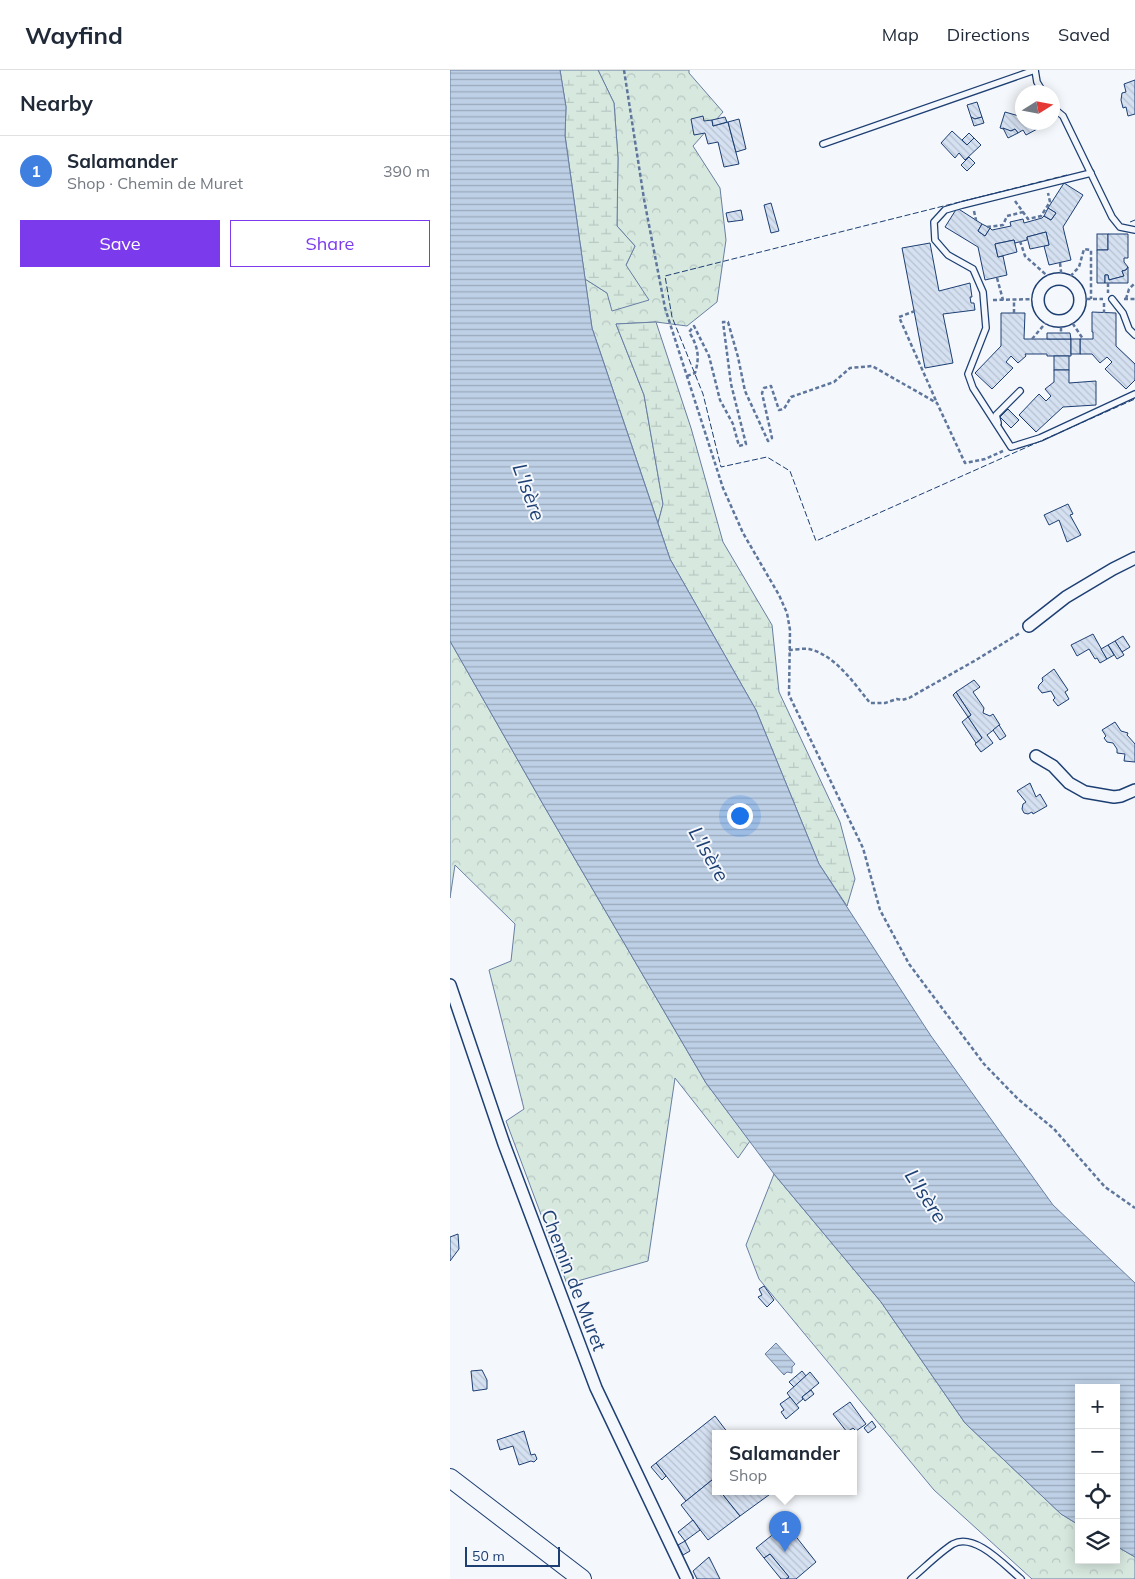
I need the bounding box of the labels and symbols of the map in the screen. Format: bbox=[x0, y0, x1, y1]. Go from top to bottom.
north arrow bbox=[1015, 85, 1060, 130]
water label: L'Isère bbox=[508, 460, 551, 524]
your location bbox=[727, 803, 753, 829]
water label: L'Isère bbox=[684, 822, 735, 886]
water label: L'Isère bbox=[900, 1164, 953, 1228]
street label: Chemin de Muret bbox=[536, 1206, 612, 1354]
pin: 1 bbox=[769, 1511, 801, 1552]
scale bar bbox=[465, 1544, 560, 1567]

